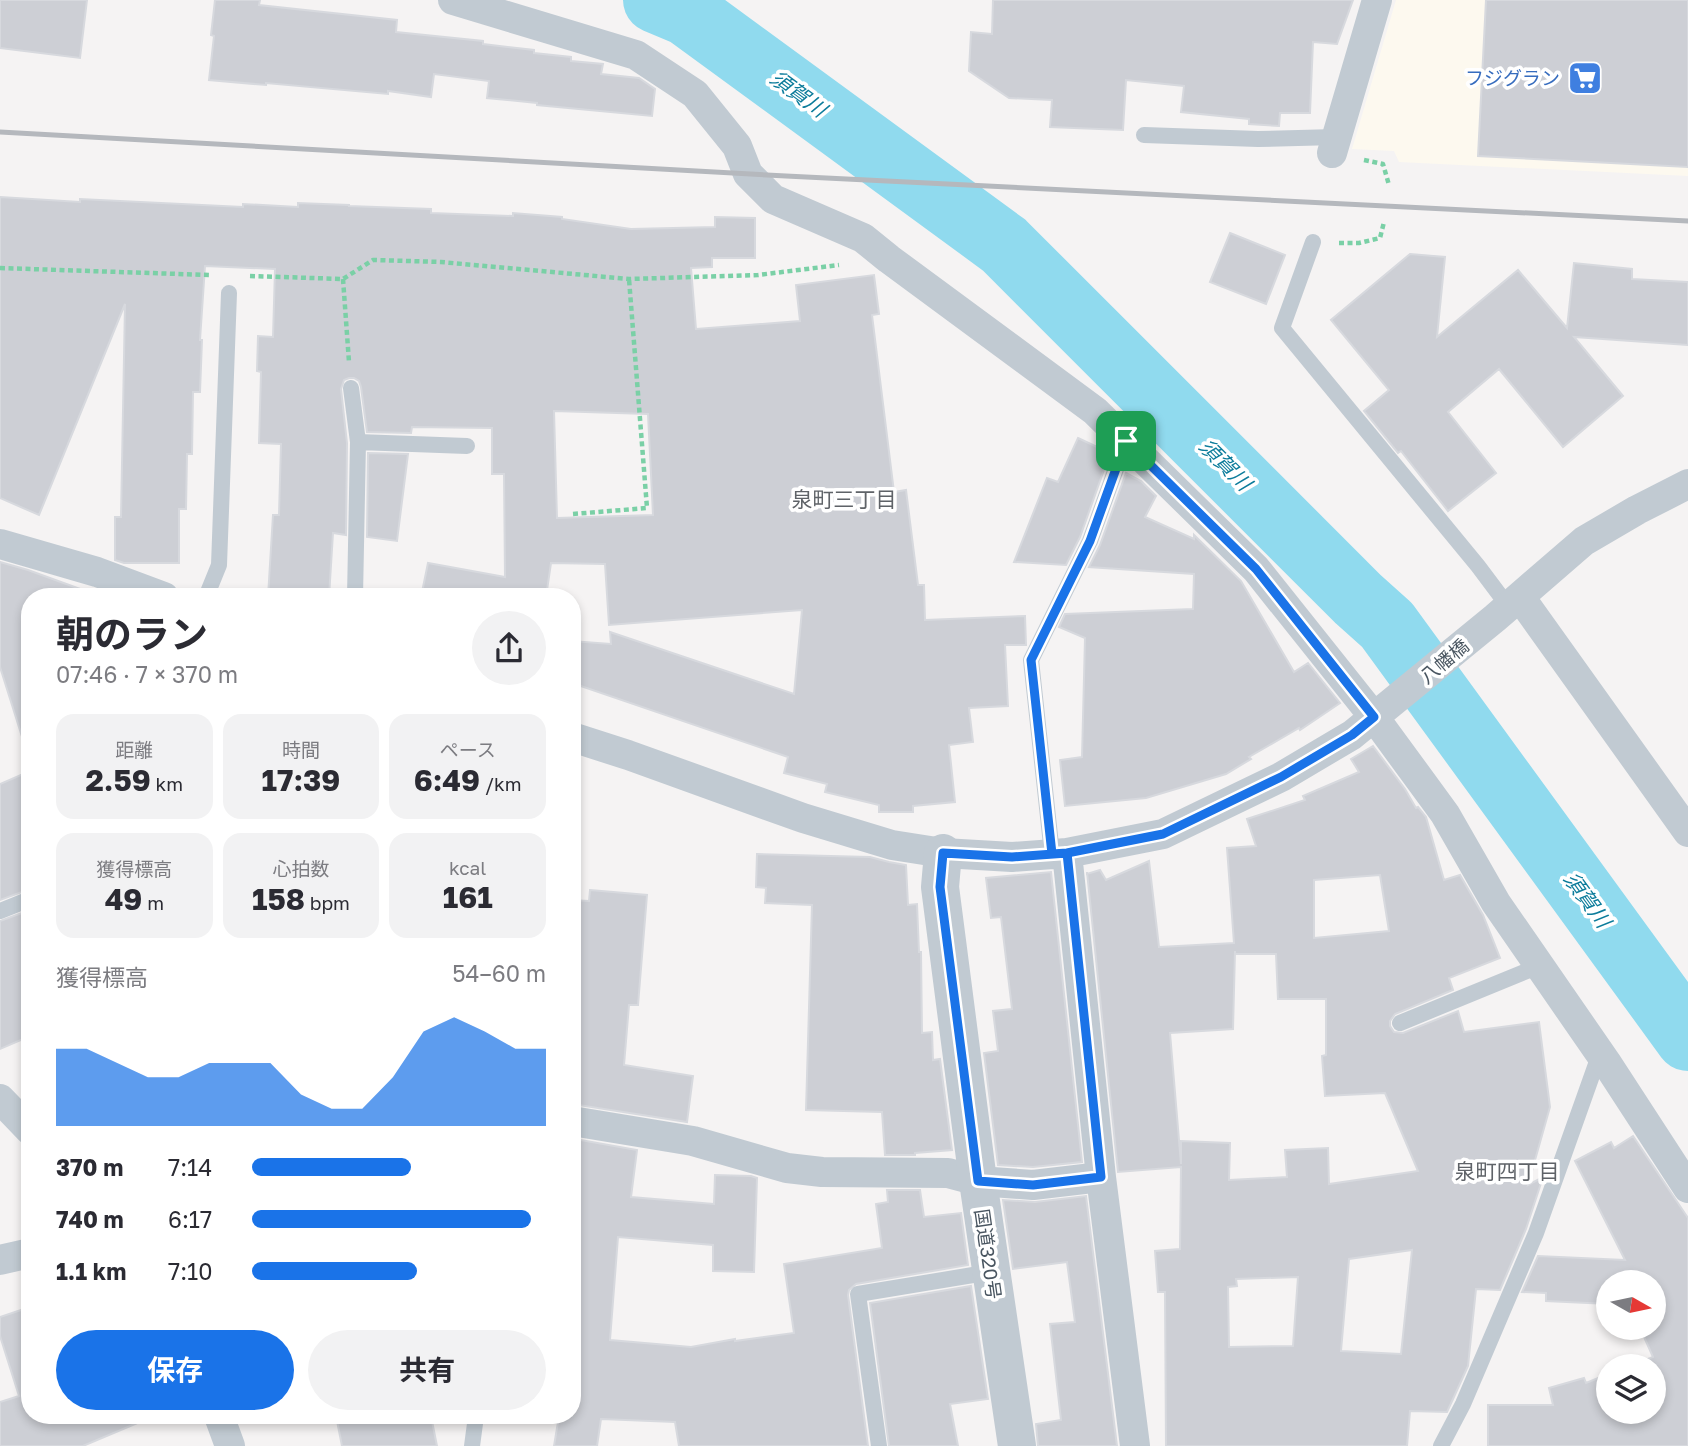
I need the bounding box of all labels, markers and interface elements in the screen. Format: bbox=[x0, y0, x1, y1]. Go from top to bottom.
supermarket icon: フジグラン bbox=[1566, 59, 1604, 97]
water label: 須賀川 bbox=[765, 64, 833, 123]
place label: フジグラン bbox=[1465, 66, 1560, 89]
pin bbox=[1096, 411, 1156, 471]
icon: arrive bbox=[1107, 422, 1145, 460]
water label: 須賀川 bbox=[1194, 433, 1259, 497]
district label: 泉町三丁目 bbox=[792, 486, 897, 512]
text: 朝のラン bbox=[56, 611, 208, 656]
button: share bbox=[472, 611, 546, 685]
street label: 八幡橋 bbox=[1414, 633, 1473, 688]
text: 07:46 · 7 × 370 m bbox=[56, 660, 238, 688]
text: 距離 bbox=[115, 738, 153, 761]
text: 時間 bbox=[282, 738, 320, 761]
text: ペース bbox=[440, 738, 496, 761]
text: 2.59 bbox=[86, 762, 151, 798]
text: 17:39 bbox=[262, 762, 340, 798]
text: 6:49 bbox=[414, 762, 480, 798]
text: km bbox=[151, 772, 183, 795]
text: /km bbox=[480, 772, 522, 795]
text: kcal bbox=[449, 856, 486, 879]
text: 獲得標高 bbox=[96, 857, 172, 880]
text: 心拍数 bbox=[272, 857, 330, 880]
water label: 須賀川 bbox=[1559, 866, 1618, 934]
text: 161 bbox=[443, 879, 493, 915]
text: 49 bbox=[105, 881, 142, 917]
text: 158 bbox=[252, 881, 305, 917]
text: m bbox=[142, 891, 164, 914]
text: bpm bbox=[305, 891, 350, 914]
text: 54–60 m bbox=[452, 959, 546, 987]
text: 獲得標高 bbox=[56, 963, 148, 991]
text: 370 m bbox=[56, 1153, 123, 1181]
text: 7:14 bbox=[168, 1153, 212, 1181]
district label: 泉町四丁目 bbox=[1455, 1158, 1560, 1184]
text: 740 m bbox=[56, 1205, 124, 1233]
text: 6:17 bbox=[168, 1205, 212, 1233]
street label: 国道320号 bbox=[971, 1207, 1006, 1301]
text: 1.1 km bbox=[56, 1257, 126, 1285]
text: 7:10 bbox=[168, 1257, 213, 1285]
north arrow bbox=[1596, 1270, 1666, 1340]
map controls bbox=[1596, 1270, 1666, 1424]
button: 保存 bbox=[56, 1330, 294, 1410]
button: 共有 bbox=[308, 1330, 546, 1410]
button: layers bbox=[1596, 1354, 1666, 1424]

